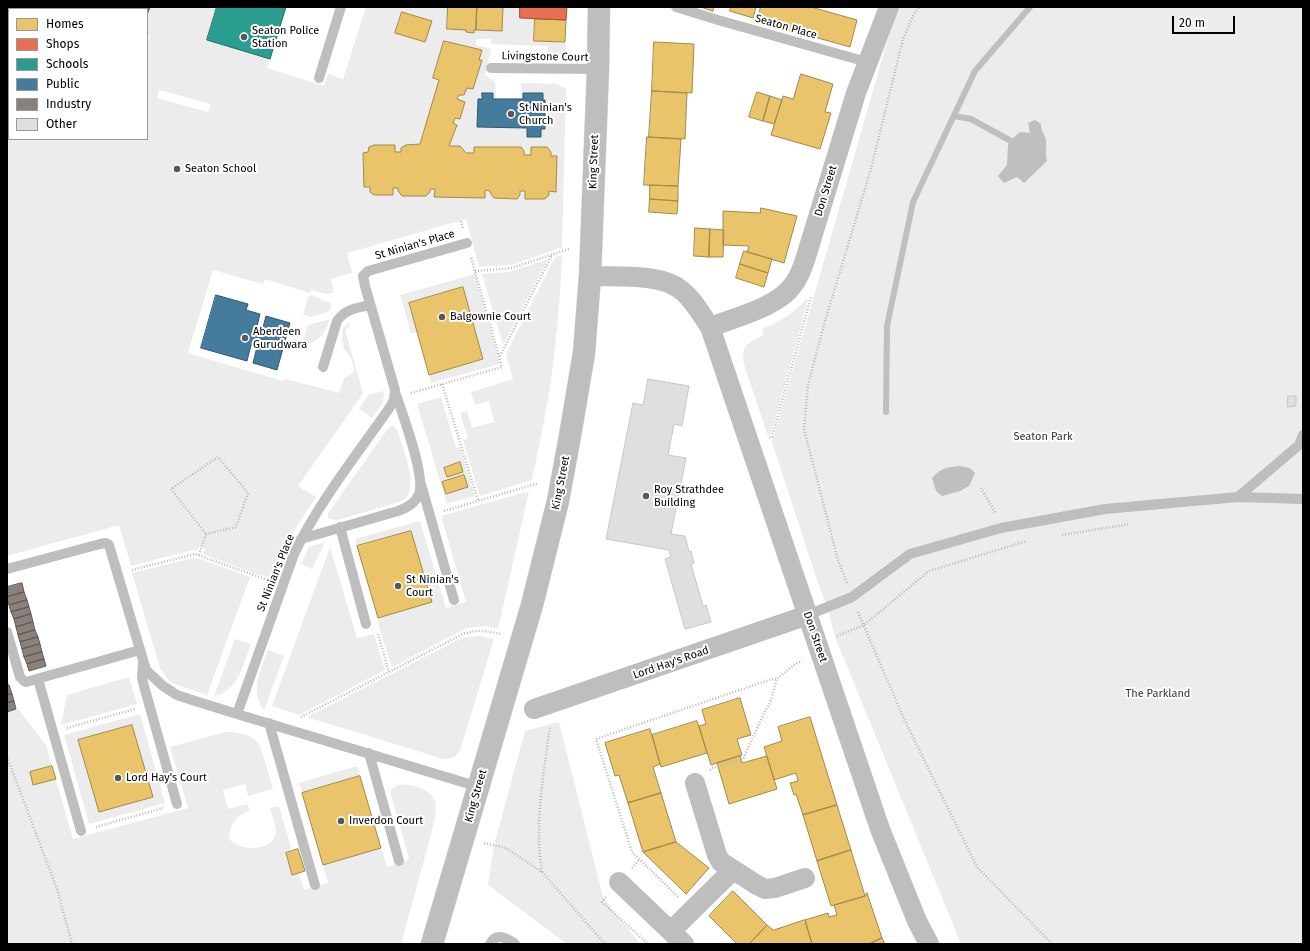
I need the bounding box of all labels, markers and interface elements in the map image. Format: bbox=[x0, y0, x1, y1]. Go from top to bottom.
legend bbox=[8, 8, 148, 140]
scale bar bbox=[1174, 8, 1237, 34]
street label: Seaton Place bbox=[753, 12, 819, 42]
text: 20 m bbox=[1179, 16, 1205, 30]
text: Homes bbox=[46, 17, 84, 31]
place label: Seaton Police Station bbox=[252, 24, 319, 50]
marker: Seaton Police Station bbox=[239, 32, 249, 42]
text: Shops bbox=[46, 37, 79, 51]
street label: Livingstone Court bbox=[501, 50, 589, 64]
text: Schools bbox=[46, 57, 88, 71]
text: Public bbox=[46, 77, 79, 91]
text: Industry bbox=[46, 97, 91, 111]
place label: St Ninian's Church bbox=[519, 101, 572, 127]
marker: St Ninian's Church bbox=[506, 109, 516, 119]
text: Other bbox=[46, 117, 77, 131]
street label: King Street bbox=[586, 135, 602, 189]
place label: Seaton School bbox=[185, 162, 256, 176]
marker: Seaton School bbox=[172, 164, 182, 174]
street label: Don Street bbox=[812, 164, 840, 218]
street label: St Ninian's Place bbox=[374, 227, 456, 263]
place label: Balgownie Court bbox=[450, 310, 531, 324]
marker: Balgownie Court bbox=[437, 312, 447, 322]
place label: Aberdeen Gurudwara bbox=[253, 325, 307, 351]
marker: Aberdeen Gurudwara bbox=[240, 333, 250, 343]
park label: Seaton Park bbox=[1013, 430, 1073, 444]
street label: King Street bbox=[549, 455, 573, 511]
place label: Roy Strathdee Building bbox=[654, 483, 724, 509]
marker: Roy Strathdee Building bbox=[641, 491, 651, 501]
street label: St Ninian's Place bbox=[254, 532, 298, 614]
place label: St Ninian's Court bbox=[406, 573, 459, 599]
marker: St Ninian's Court bbox=[393, 581, 403, 591]
street label: Don Street bbox=[800, 610, 830, 664]
street label: Lord Hay's Road bbox=[631, 644, 711, 682]
park label: The Parkland bbox=[1126, 687, 1190, 701]
street label: King Street bbox=[462, 768, 490, 824]
place label: Lord Hay's Court bbox=[126, 771, 207, 785]
marker: Lord Hay's Court bbox=[113, 773, 123, 783]
place label: Inverdon Court bbox=[349, 814, 423, 828]
marker: Inverdon Court bbox=[336, 816, 346, 826]

